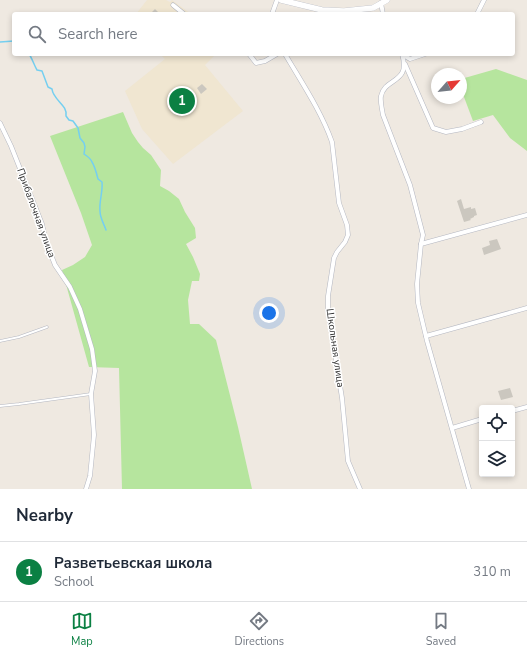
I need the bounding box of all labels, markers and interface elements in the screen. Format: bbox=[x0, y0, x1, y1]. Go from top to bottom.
search box bbox=[12, 12, 515, 56]
icon: search bbox=[26, 23, 48, 45]
text: Search here bbox=[58, 24, 138, 44]
north arrow bbox=[431, 68, 467, 104]
pin: 1 bbox=[169, 86, 195, 116]
street label: Прибалочная улица bbox=[13, 166, 59, 260]
your location bbox=[259, 303, 279, 323]
street label: Школьная улица bbox=[323, 308, 347, 388]
map controls bbox=[479, 405, 515, 477]
button: locate bbox=[479, 405, 515, 441]
button: layers bbox=[479, 441, 515, 477]
text: Nearby bbox=[16, 504, 73, 527]
text: Разветьевская школа bbox=[54, 553, 212, 573]
text: 1 bbox=[25, 563, 33, 581]
text: 310 m bbox=[473, 563, 511, 581]
text: School bbox=[54, 573, 94, 591]
tab: Map bbox=[71, 610, 93, 649]
tab: Directions bbox=[235, 610, 284, 649]
tab: Saved bbox=[426, 610, 456, 649]

